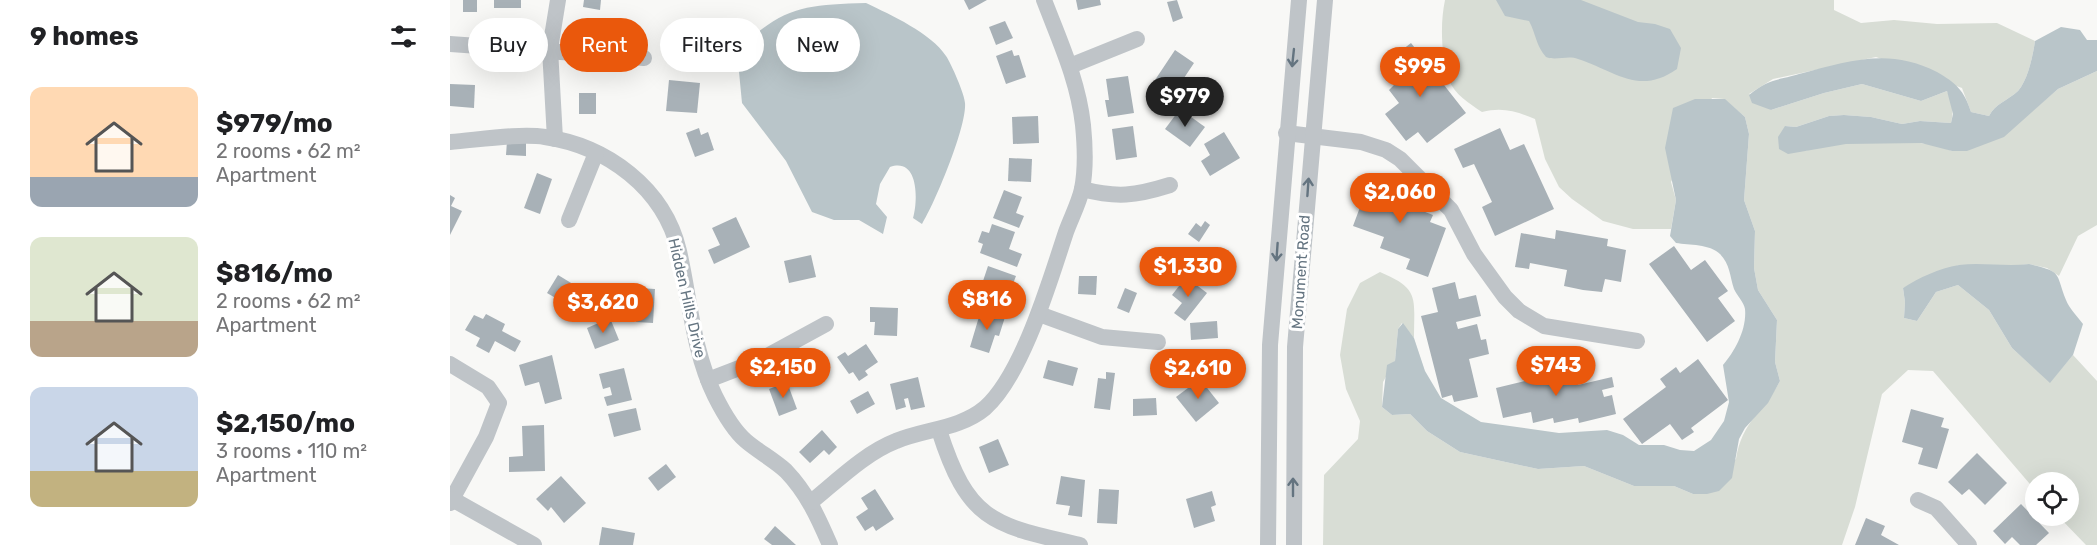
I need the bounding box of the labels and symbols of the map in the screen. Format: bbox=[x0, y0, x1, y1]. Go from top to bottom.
pin: $995 bbox=[1384, 47, 1456, 98]
one-way arrow bbox=[1287, 48, 1298, 68]
pin: $979 bbox=[1149, 77, 1221, 128]
pin: $2,060 bbox=[1351, 173, 1449, 224]
one-way arrow bbox=[1303, 178, 1314, 197]
street label: Monument Road bbox=[1288, 214, 1314, 330]
street label: Hidden Hills Drive bbox=[664, 236, 710, 360]
one-way arrow bbox=[1271, 242, 1282, 262]
pin: $1,330 bbox=[1139, 247, 1237, 298]
pin: $816 bbox=[951, 280, 1023, 331]
pin: $3,620 bbox=[554, 283, 652, 334]
pin: $743 bbox=[1520, 346, 1592, 397]
pin: $2,150 bbox=[734, 348, 832, 399]
pin: $2,610 bbox=[1149, 349, 1247, 400]
one-way arrow bbox=[1287, 477, 1299, 497]

